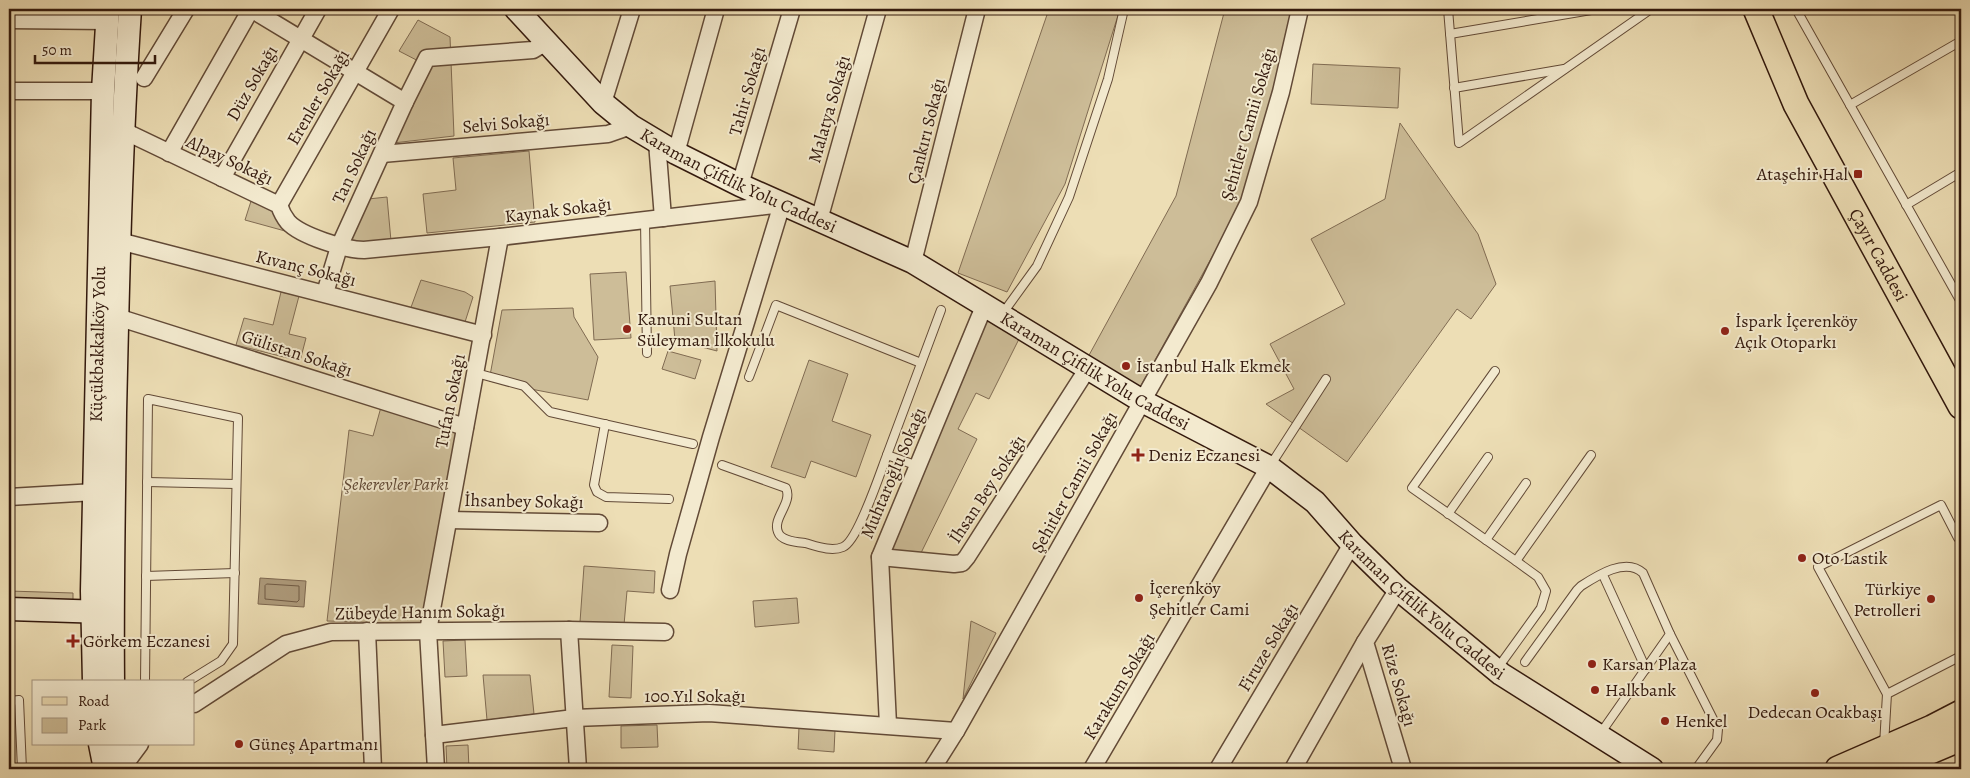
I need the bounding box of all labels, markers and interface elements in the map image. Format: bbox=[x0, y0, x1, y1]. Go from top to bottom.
scale bar bbox=[35, 32, 155, 64]
text: 50 m bbox=[42, 40, 72, 60]
street label: Düz Sokağı bbox=[221, 41, 283, 125]
street label: Tahir Sokağı bbox=[723, 44, 771, 138]
street label: Erenler Sokağı bbox=[281, 45, 355, 149]
street label: Şehitler Camii Sokağı bbox=[1215, 45, 1281, 203]
street label: Malatya Sokağı bbox=[802, 52, 856, 166]
street label: Çankırı Sokağı bbox=[901, 76, 951, 186]
street label: Selvi Sokağı bbox=[461, 107, 551, 139]
street label: Karaman Çiftlik Yolu Caddesi bbox=[636, 122, 841, 239]
street label: Tan Sokağı bbox=[326, 125, 382, 207]
street label: Alpay Sokağı bbox=[182, 129, 277, 191]
place label: Ataşehir Hal bbox=[1756, 162, 1849, 186]
marker: Ataşehir Hal bbox=[1852, 168, 1864, 180]
street label: Kaynak Sokağı bbox=[503, 192, 613, 228]
street label: Çayır Caddesi bbox=[1843, 204, 1913, 306]
street label: Kıvanç Sokağı bbox=[253, 244, 359, 292]
street label: Küçükbakkalköy Yolu bbox=[84, 266, 111, 422]
street label: Karaman Çiftlik Yolu Caddesi bbox=[996, 306, 1194, 436]
place label: Kanuni Sultan Süleyman İlkokulu bbox=[637, 307, 775, 352]
place label: İspark İçerenköy Açık Otoparkı bbox=[1734, 309, 1858, 354]
marker: Kanuni Sultan Süleyman İlkokulu bbox=[621, 323, 633, 335]
street label: Gülistan Sokağı bbox=[239, 324, 355, 382]
marker: İspark İçerenköy Açık Otoparkı bbox=[1719, 325, 1731, 337]
street label: Tufan Sokağı bbox=[429, 352, 471, 450]
place label: İstanbul Halk Ekmek bbox=[1136, 354, 1291, 378]
marker: İstanbul Halk Ekmek bbox=[1120, 360, 1132, 372]
street label: Muhtaroğlu Sokağı bbox=[855, 404, 931, 542]
street label: Şehitler Camii Sokağı bbox=[1025, 407, 1123, 557]
street label: İhsan Bey Sokağı bbox=[943, 430, 1031, 548]
place label: Deniz Eczanesi bbox=[1148, 443, 1260, 467]
marker: Deniz Eczanesi bbox=[1132, 449, 1144, 461]
park label: Şekerevler Parkı bbox=[343, 472, 449, 496]
street label: İhsanbey Sokağı bbox=[464, 488, 584, 514]
street label: Karaman Çiftlik Yolu Caddesi bbox=[1333, 524, 1510, 686]
place label: Oto Lastik bbox=[1812, 546, 1888, 570]
marker: Oto Lastik bbox=[1796, 552, 1808, 564]
place label: İçerenköy Şehitler Cami bbox=[1149, 576, 1250, 621]
place label: Türkiye Petrolleri bbox=[1853, 577, 1921, 622]
marker: İçerenköy Şehitler Cami bbox=[1133, 592, 1145, 604]
marker: Türkiye Petrolleri bbox=[1925, 593, 1937, 605]
street label: Firuze Sokağı bbox=[1232, 598, 1304, 696]
street label: Zübeyde Hanım Sokağı bbox=[335, 599, 505, 625]
street label: Karakum Sokağı bbox=[1078, 628, 1160, 744]
place label: Görkem Eczanesi bbox=[83, 629, 210, 653]
marker: Görkem Eczanesi bbox=[67, 635, 79, 647]
street label: Rize Sokağı bbox=[1376, 641, 1422, 729]
place label: Karsan Plaza bbox=[1602, 652, 1697, 676]
marker: Karsan Plaza bbox=[1586, 658, 1598, 670]
place label: Halkbank bbox=[1605, 678, 1676, 702]
legend bbox=[32, 680, 195, 746]
street label: 100.Yıl Sokağı bbox=[644, 684, 746, 708]
marker: Halkbank bbox=[1589, 684, 1601, 696]
marker: Dedecan Ocakbaşı bbox=[1809, 687, 1821, 699]
text: Road bbox=[78, 691, 110, 711]
place label: Dedecan Ocakbaşı bbox=[1748, 700, 1882, 724]
place label: Henkel bbox=[1675, 709, 1728, 733]
text: Park bbox=[78, 715, 107, 735]
marker: Henkel bbox=[1659, 715, 1671, 727]
place label: Güneş Apartmanı bbox=[249, 732, 378, 756]
marker: Güneş Apartmanı bbox=[233, 738, 245, 750]

